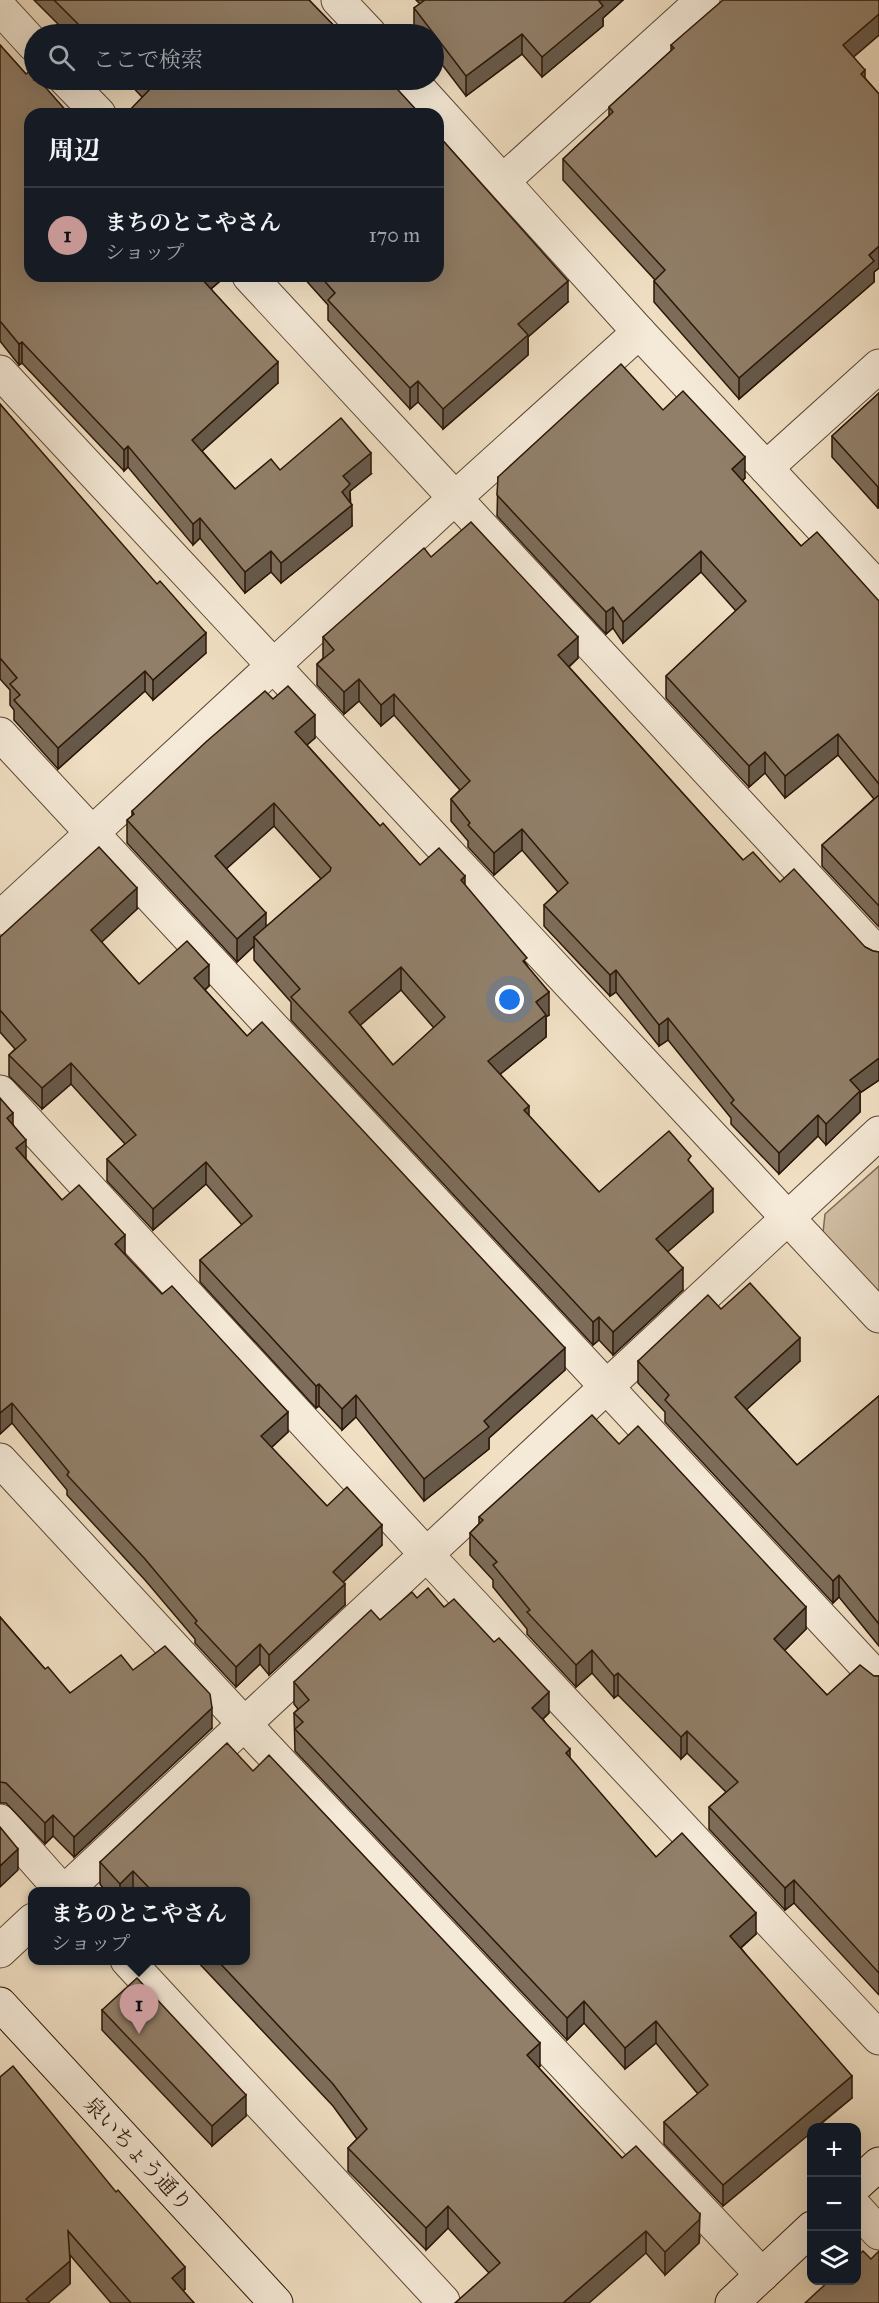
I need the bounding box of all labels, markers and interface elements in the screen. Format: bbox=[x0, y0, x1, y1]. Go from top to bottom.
search box bbox=[24, 24, 444, 90]
icon: search bbox=[45, 41, 78, 74]
text: ここで検索 bbox=[93, 46, 203, 73]
text: 周辺 bbox=[48, 134, 100, 166]
text: まちのとこやさん bbox=[105, 209, 281, 236]
text: 1 bbox=[64, 223, 71, 247]
text: 170 m bbox=[369, 223, 420, 247]
text: ショップ bbox=[105, 240, 185, 264]
your location bbox=[495, 985, 524, 1014]
popup bbox=[28, 1887, 250, 1965]
text: まちのとこやさん bbox=[51, 1900, 227, 1927]
text: ショップ bbox=[51, 1931, 131, 1955]
pin: 1 bbox=[120, 1984, 158, 2034]
street label: 泉いちょう通り bbox=[78, 2091, 198, 2217]
map controls bbox=[807, 2123, 861, 2285]
button: + bbox=[807, 2123, 861, 2177]
button: − bbox=[807, 2177, 861, 2231]
button: layers bbox=[807, 2231, 861, 2285]

